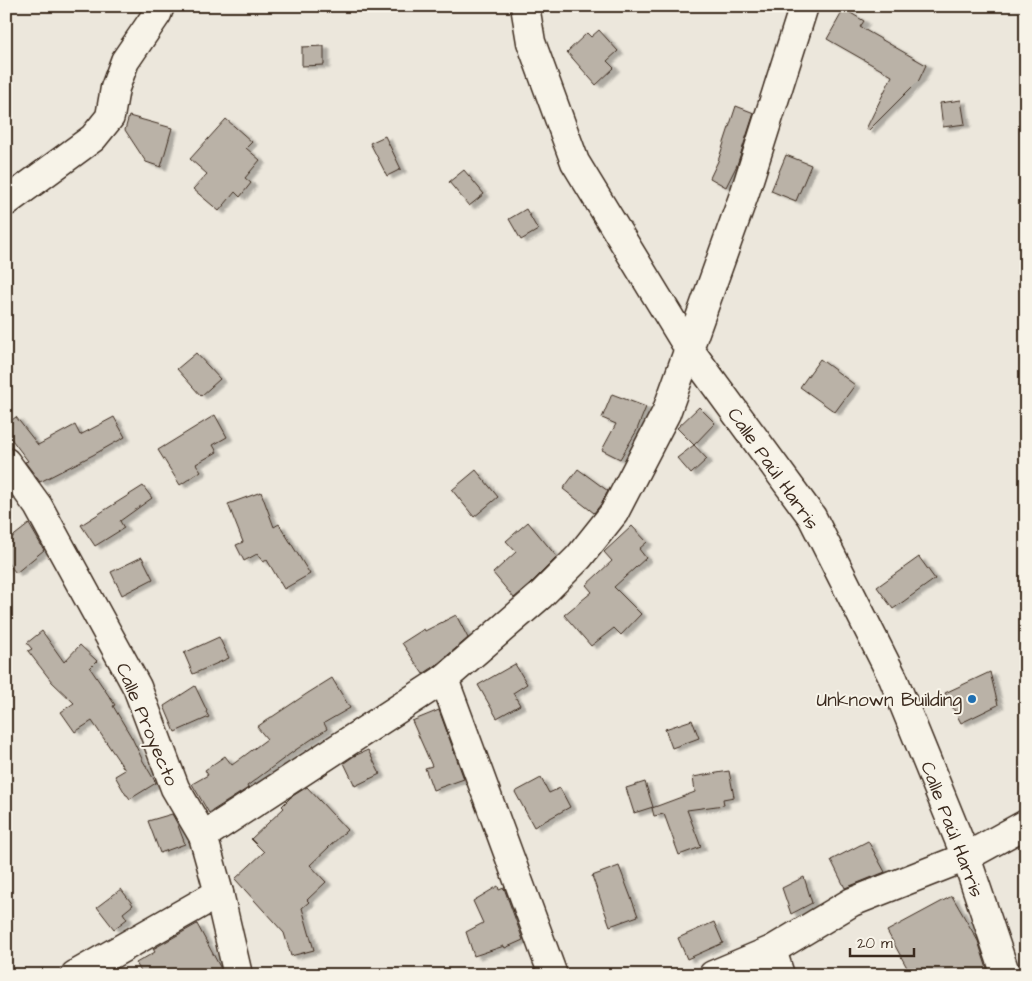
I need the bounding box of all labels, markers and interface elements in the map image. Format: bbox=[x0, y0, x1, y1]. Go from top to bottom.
street label: Calle Paúl Harris bbox=[721, 402, 825, 535]
street label: Calle Proyecto bbox=[108, 659, 185, 791]
place label: Unknown Building bbox=[817, 687, 962, 715]
marker: Unknown Building bbox=[966, 693, 978, 705]
street label: Calle Paúl Harris bbox=[913, 758, 990, 901]
scale bar bbox=[850, 926, 913, 958]
text: 20 m bbox=[857, 933, 893, 954]

